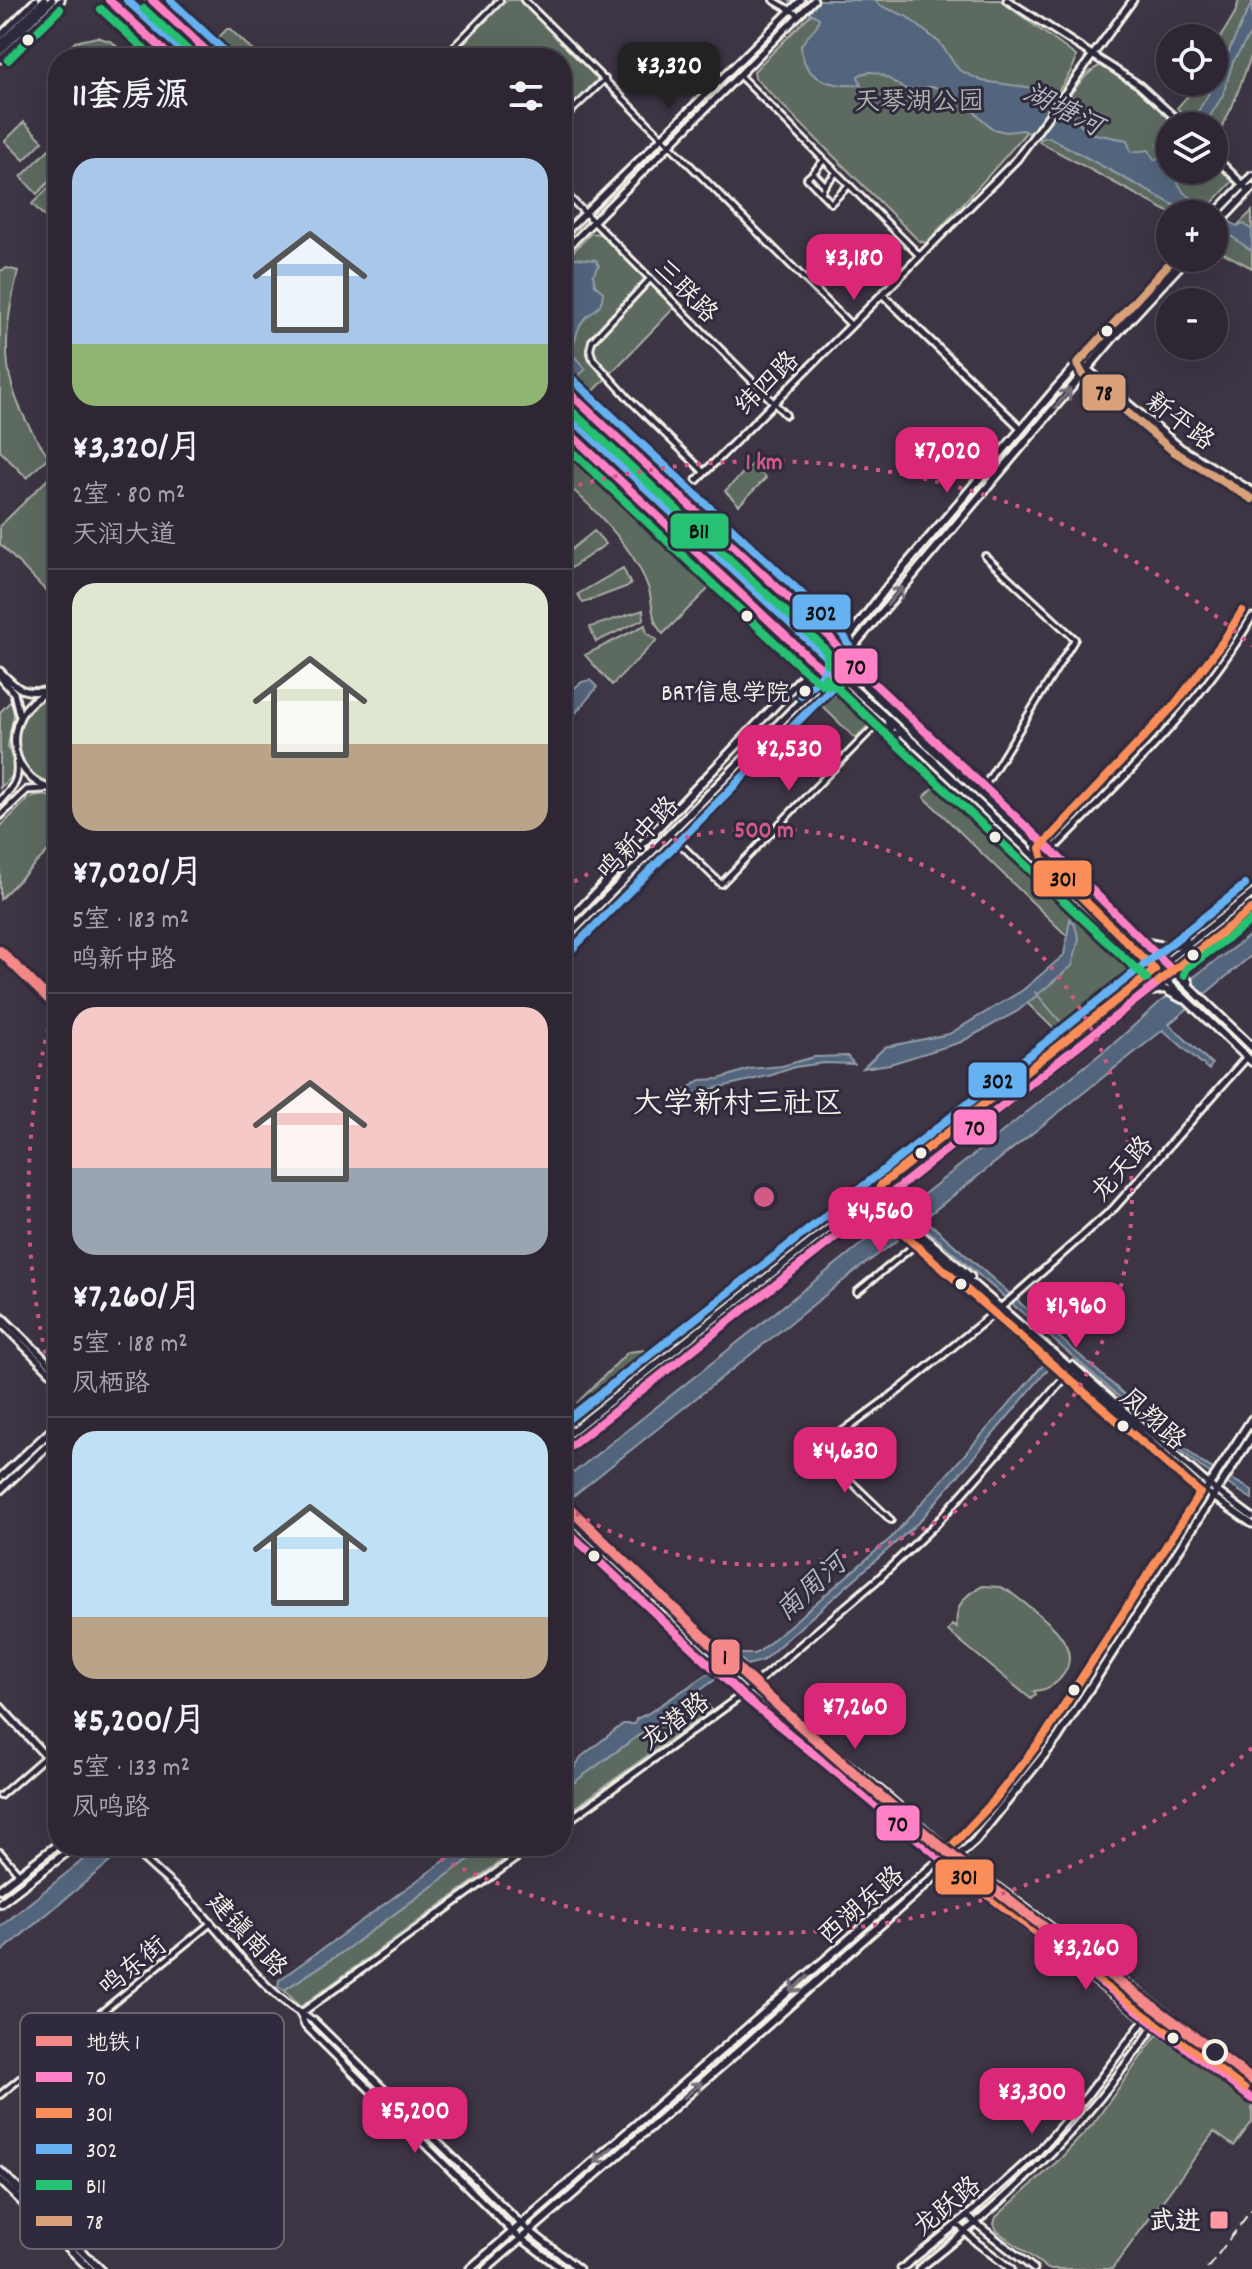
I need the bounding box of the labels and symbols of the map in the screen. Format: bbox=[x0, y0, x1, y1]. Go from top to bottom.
unlabelled marker bbox=[20, 32, 36, 48]
pin: ¥3,320 bbox=[604, 42, 734, 110]
water label: 湖塘河 bbox=[1015, 76, 1112, 151]
park label: 天琴湖公园 bbox=[854, 85, 984, 122]
pin: ¥3,180 bbox=[789, 234, 919, 302]
street label: 三联路 bbox=[644, 252, 725, 333]
unlabelled marker bbox=[1099, 323, 1115, 339]
street label: 纬四路 bbox=[728, 344, 809, 425]
line badge: 78 bbox=[1081, 373, 1127, 412]
text: 78 bbox=[1095, 380, 1113, 411]
street label: 新平路 bbox=[1137, 385, 1221, 461]
one-way arrow bbox=[1054, 388, 1072, 409]
pin: ¥7,020 bbox=[882, 427, 1012, 495]
text: 1 km bbox=[745, 447, 783, 481]
line badge: B11 bbox=[669, 512, 730, 550]
text: B11 bbox=[689, 518, 709, 549]
one-way arrow bbox=[886, 587, 904, 607]
line badge: 302 bbox=[791, 593, 852, 631]
text: 302 bbox=[805, 600, 837, 631]
unlabelled marker bbox=[739, 608, 755, 624]
line badge: 70 bbox=[833, 647, 879, 685]
text: 70 bbox=[846, 654, 866, 685]
place label: BRT信息学院 bbox=[661, 678, 790, 712]
marker: BRT信息学院 bbox=[797, 683, 813, 699]
pin: ¥2,530 bbox=[724, 725, 854, 793]
street label: 鸣新中路 bbox=[590, 789, 689, 890]
text: 500 m bbox=[734, 815, 794, 849]
unlabelled marker bbox=[987, 829, 1003, 845]
line badge: 301 bbox=[1032, 859, 1093, 898]
text: 301 bbox=[1050, 866, 1076, 897]
unlabelled marker bbox=[1185, 947, 1201, 963]
line badge: 302 bbox=[967, 1061, 1028, 1099]
text: 302 bbox=[982, 1068, 1014, 1099]
district label: 大学新村三社区 bbox=[633, 1085, 843, 1128]
line badge: 70 bbox=[952, 1108, 998, 1146]
text: 70 bbox=[965, 1115, 985, 1146]
street label: 龙天路 bbox=[1084, 1129, 1163, 1212]
unlabelled marker bbox=[913, 1145, 929, 1161]
centre of rings bbox=[750, 1183, 778, 1211]
pin: ¥4,560 bbox=[815, 1187, 945, 1255]
unlabelled marker bbox=[953, 1276, 969, 1292]
pin: ¥1,960 bbox=[1011, 1282, 1141, 1350]
street label: 凤翔路 bbox=[1110, 1381, 1193, 1460]
unlabelled marker bbox=[1115, 1418, 1131, 1434]
pin: ¥4,630 bbox=[780, 1427, 910, 1495]
water label: 南周河 bbox=[769, 1544, 861, 1633]
unlabelled marker bbox=[586, 1548, 602, 1564]
line badge: 1 bbox=[710, 1638, 741, 1676]
text: 1 bbox=[723, 1644, 727, 1675]
unlabelled marker bbox=[1066, 1682, 1082, 1698]
pin: ¥7,260 bbox=[790, 1683, 920, 1751]
street label: 龙潜路 bbox=[634, 1685, 718, 1761]
line badge: 70 bbox=[875, 1804, 921, 1842]
text: 70 bbox=[888, 1811, 908, 1842]
line badge: 301 bbox=[934, 1858, 995, 1896]
street label: 西湖东路 bbox=[811, 1859, 914, 1955]
text: 301 bbox=[951, 1864, 977, 1895]
street label: 建镇南路 bbox=[196, 1886, 294, 1987]
pin: ¥3,260 bbox=[1021, 1924, 1151, 1992]
street label: 鸣东街 bbox=[92, 1929, 176, 2007]
one-way arrow bbox=[790, 1975, 810, 1993]
legend bbox=[20, 2013, 284, 2249]
text: 地铁 1 bbox=[86, 2029, 140, 2060]
unlabelled marker bbox=[1165, 2030, 1181, 2046]
unlabelled marker bbox=[1203, 2040, 1227, 2064]
text: 70 bbox=[86, 2065, 106, 2096]
pin: ¥3,300 bbox=[967, 2068, 1097, 2136]
one-way arrow bbox=[683, 2081, 703, 2099]
pin: ¥5,200 bbox=[350, 2087, 480, 2155]
text: 301 bbox=[86, 2101, 113, 2132]
text: 302 bbox=[86, 2137, 117, 2168]
one-way arrow bbox=[594, 2146, 614, 2164]
street label: 龙跃路 bbox=[906, 2169, 990, 2247]
text: B11 bbox=[86, 2173, 106, 2204]
place label: 武进 bbox=[1149, 2205, 1201, 2242]
text: 78 bbox=[86, 2209, 103, 2240]
marker: 武进 bbox=[1208, 2209, 1230, 2231]

